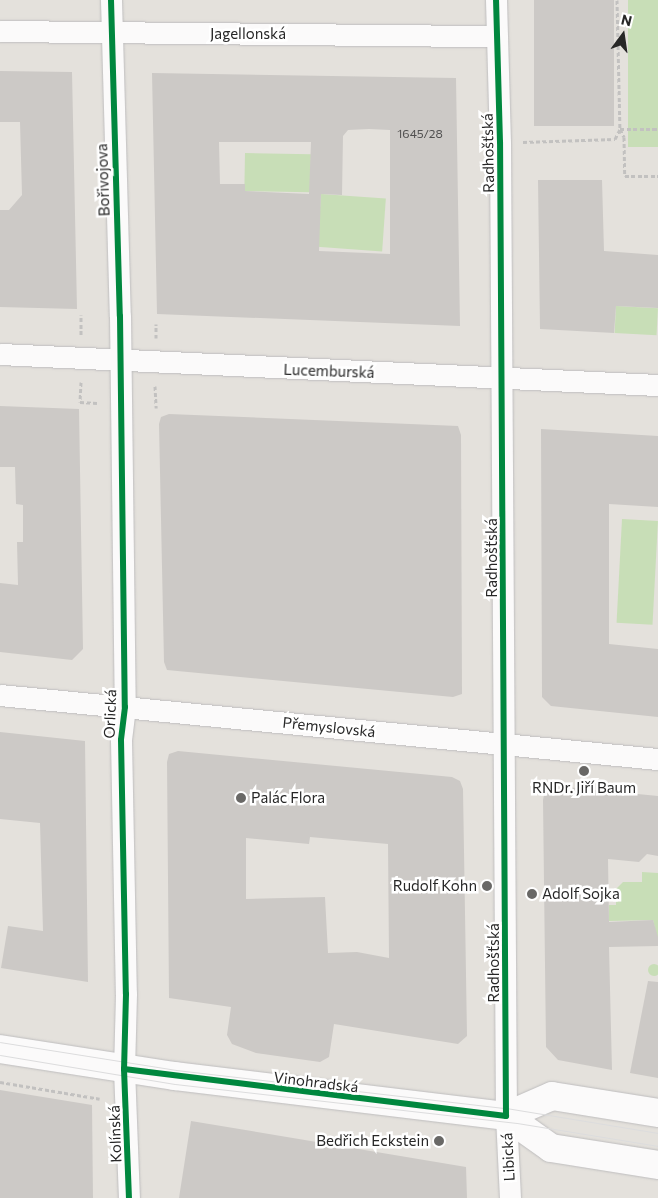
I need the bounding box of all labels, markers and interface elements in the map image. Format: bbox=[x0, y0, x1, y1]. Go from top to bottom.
north arrow bbox=[598, 10, 648, 60]
text: N bbox=[620, 10, 634, 29]
street label: Jagellonská bbox=[210, 25, 286, 43]
street label: Radhošťská bbox=[478, 113, 498, 193]
house number: 1645/28 bbox=[397, 127, 443, 141]
street label: Bořivojova bbox=[93, 143, 113, 217]
street label: Lucemburská bbox=[283, 360, 375, 382]
street label: Radhošťská bbox=[483, 518, 501, 598]
street label: Orlická bbox=[100, 689, 120, 739]
street label: Přemyslovská bbox=[282, 713, 376, 741]
marker: RNDr. Jiří Baum bbox=[578, 765, 590, 777]
place label: RNDr. Jiří Baum bbox=[532, 779, 636, 797]
place label: Palác Flora bbox=[251, 789, 325, 807]
marker: Palác Flora bbox=[235, 792, 247, 804]
place label: Rudolf Kohn bbox=[393, 877, 477, 895]
marker: Rudolf Kohn bbox=[481, 880, 493, 892]
place label: Adolf Sojka bbox=[542, 885, 620, 903]
marker: Adolf Sojka bbox=[526, 888, 538, 900]
street label: Radhošťská bbox=[485, 923, 503, 1003]
street label: Vinohradská bbox=[273, 1068, 359, 1096]
street label: Kolínská bbox=[105, 1105, 125, 1163]
place label: Bedřich Eckstein bbox=[316, 1132, 429, 1150]
street label: Libická bbox=[498, 1132, 518, 1182]
marker: Bedřich Eckstein bbox=[433, 1135, 445, 1147]

